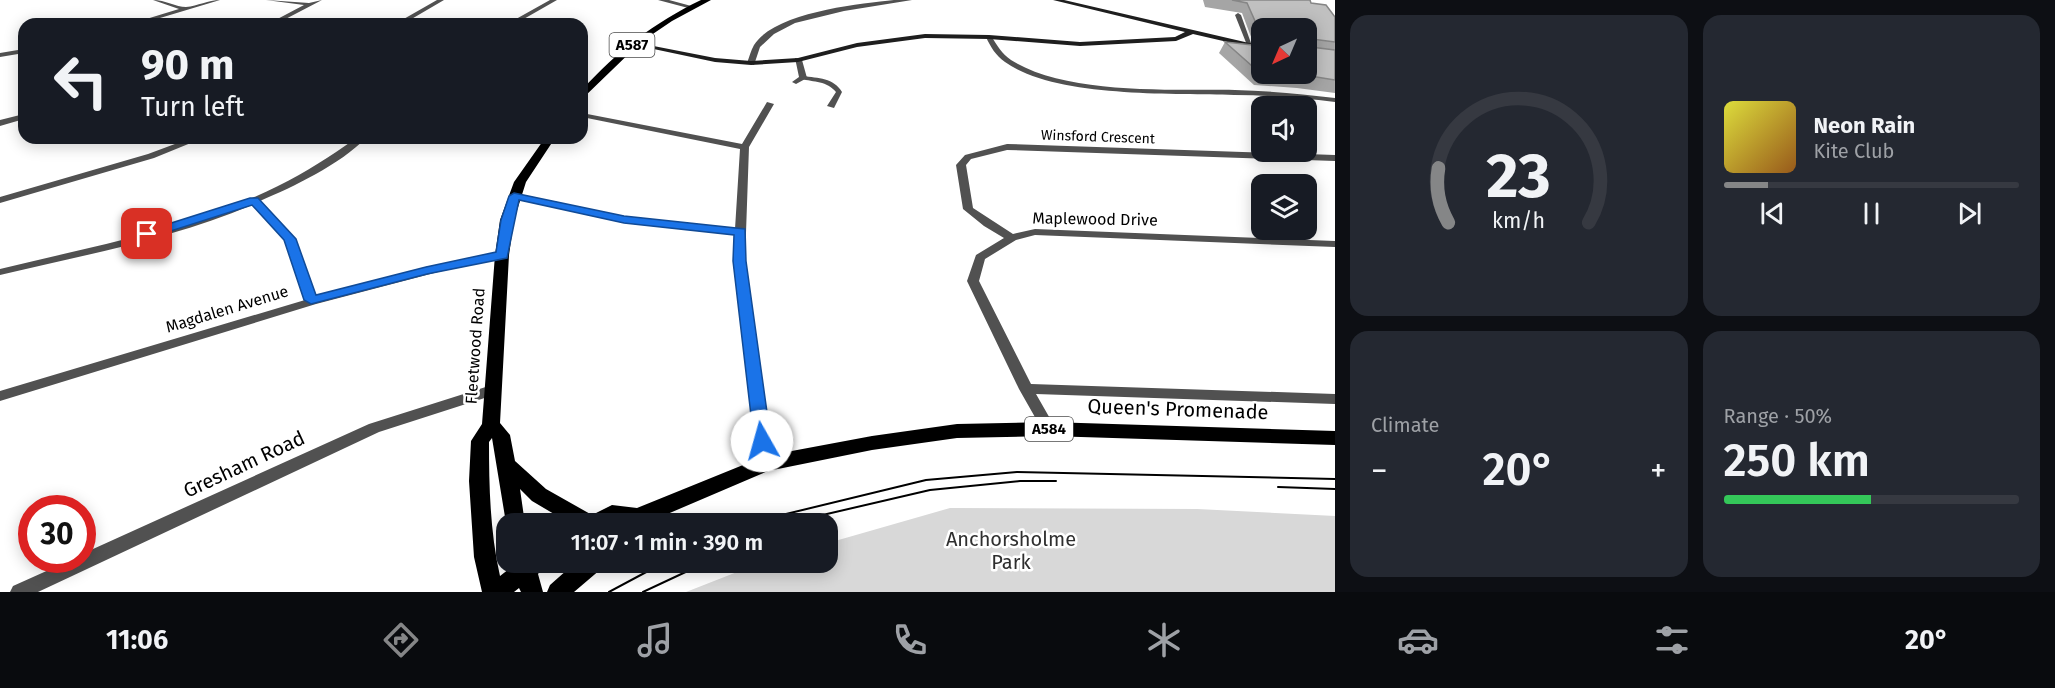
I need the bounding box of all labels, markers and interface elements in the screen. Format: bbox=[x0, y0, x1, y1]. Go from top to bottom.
north arrow bbox=[1251, 18, 1317, 84]
map controls bbox=[1251, 18, 1317, 240]
road number: A587 bbox=[610, 33, 654, 57]
text: 90 m bbox=[141, 40, 235, 90]
icon: left bbox=[42, 42, 120, 120]
text: Turn left bbox=[141, 91, 244, 123]
button: sound bbox=[1251, 96, 1317, 162]
text: Neon Rain bbox=[1814, 112, 1915, 139]
street label: Winsford Crescent bbox=[1041, 127, 1156, 148]
text: 23 bbox=[1487, 139, 1551, 214]
text: Kite Club bbox=[1814, 139, 1894, 163]
button: layers bbox=[1251, 174, 1317, 240]
icon: previous bbox=[1756, 197, 1789, 230]
icon: pause bbox=[1855, 197, 1888, 230]
icon: next bbox=[1953, 197, 1986, 230]
pin bbox=[121, 208, 172, 259]
street label: Maplewood Drive bbox=[1032, 208, 1158, 230]
text: km/h bbox=[1492, 208, 1545, 234]
icon: arrive bbox=[130, 217, 163, 250]
street label: Magdalen Avenue bbox=[163, 281, 291, 337]
street label: Fleetwood Road bbox=[461, 287, 489, 405]
street label: Queen's Promenade bbox=[1087, 394, 1269, 424]
text: Range · 50% bbox=[1724, 404, 1832, 428]
position arrow bbox=[730, 409, 794, 473]
text: Climate bbox=[1371, 413, 1439, 437]
road number: A584 bbox=[1025, 417, 1073, 441]
street label: Gresham Road bbox=[180, 425, 308, 503]
text: 250 km bbox=[1724, 434, 1870, 488]
text: 20° bbox=[1482, 443, 1555, 497]
text: − bbox=[1371, 451, 1388, 491]
text: + bbox=[1650, 451, 1666, 491]
speed limit sign: 30 bbox=[18, 495, 96, 573]
park label: Anchorsholme Park bbox=[946, 527, 1076, 574]
text: 11:07 · 1 min · 390 m bbox=[571, 529, 763, 556]
icon: directions bbox=[380, 619, 422, 661]
icon: music bbox=[634, 619, 676, 661]
icon: phone bbox=[889, 619, 931, 661]
icon: climate bbox=[1143, 619, 1185, 661]
icon: car bbox=[1397, 619, 1439, 661]
icon: filters bbox=[1651, 619, 1693, 661]
text: 11:06 bbox=[106, 624, 168, 656]
text: 20° bbox=[1905, 624, 1949, 656]

